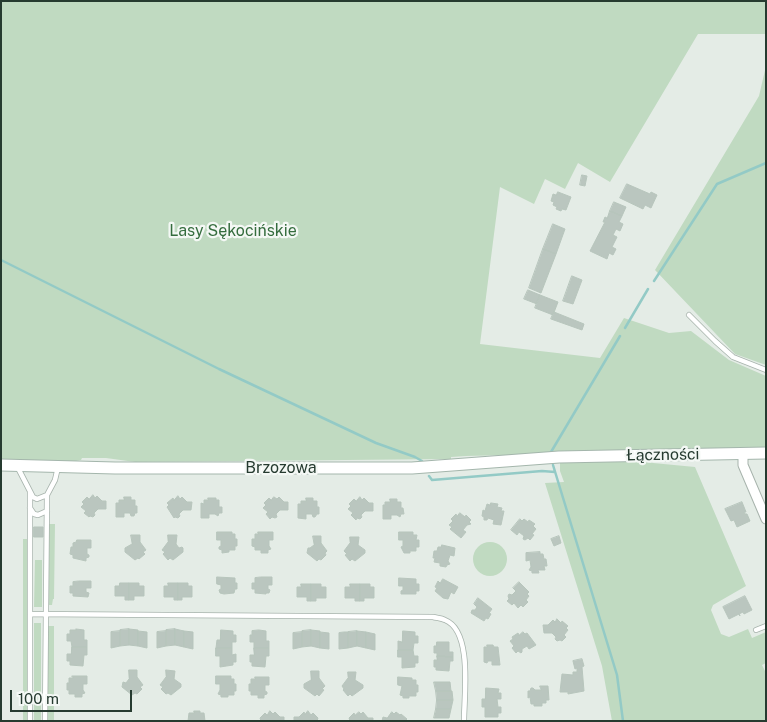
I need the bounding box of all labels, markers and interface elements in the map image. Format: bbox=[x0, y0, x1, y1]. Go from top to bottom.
park label: Lasy Sękocińskie bbox=[169, 221, 297, 241]
street label: Łączności bbox=[626, 445, 700, 465]
street label: Brzozowa bbox=[245, 458, 317, 478]
scale bar bbox=[12, 680, 135, 712]
text: 100 m bbox=[18, 690, 59, 707]

